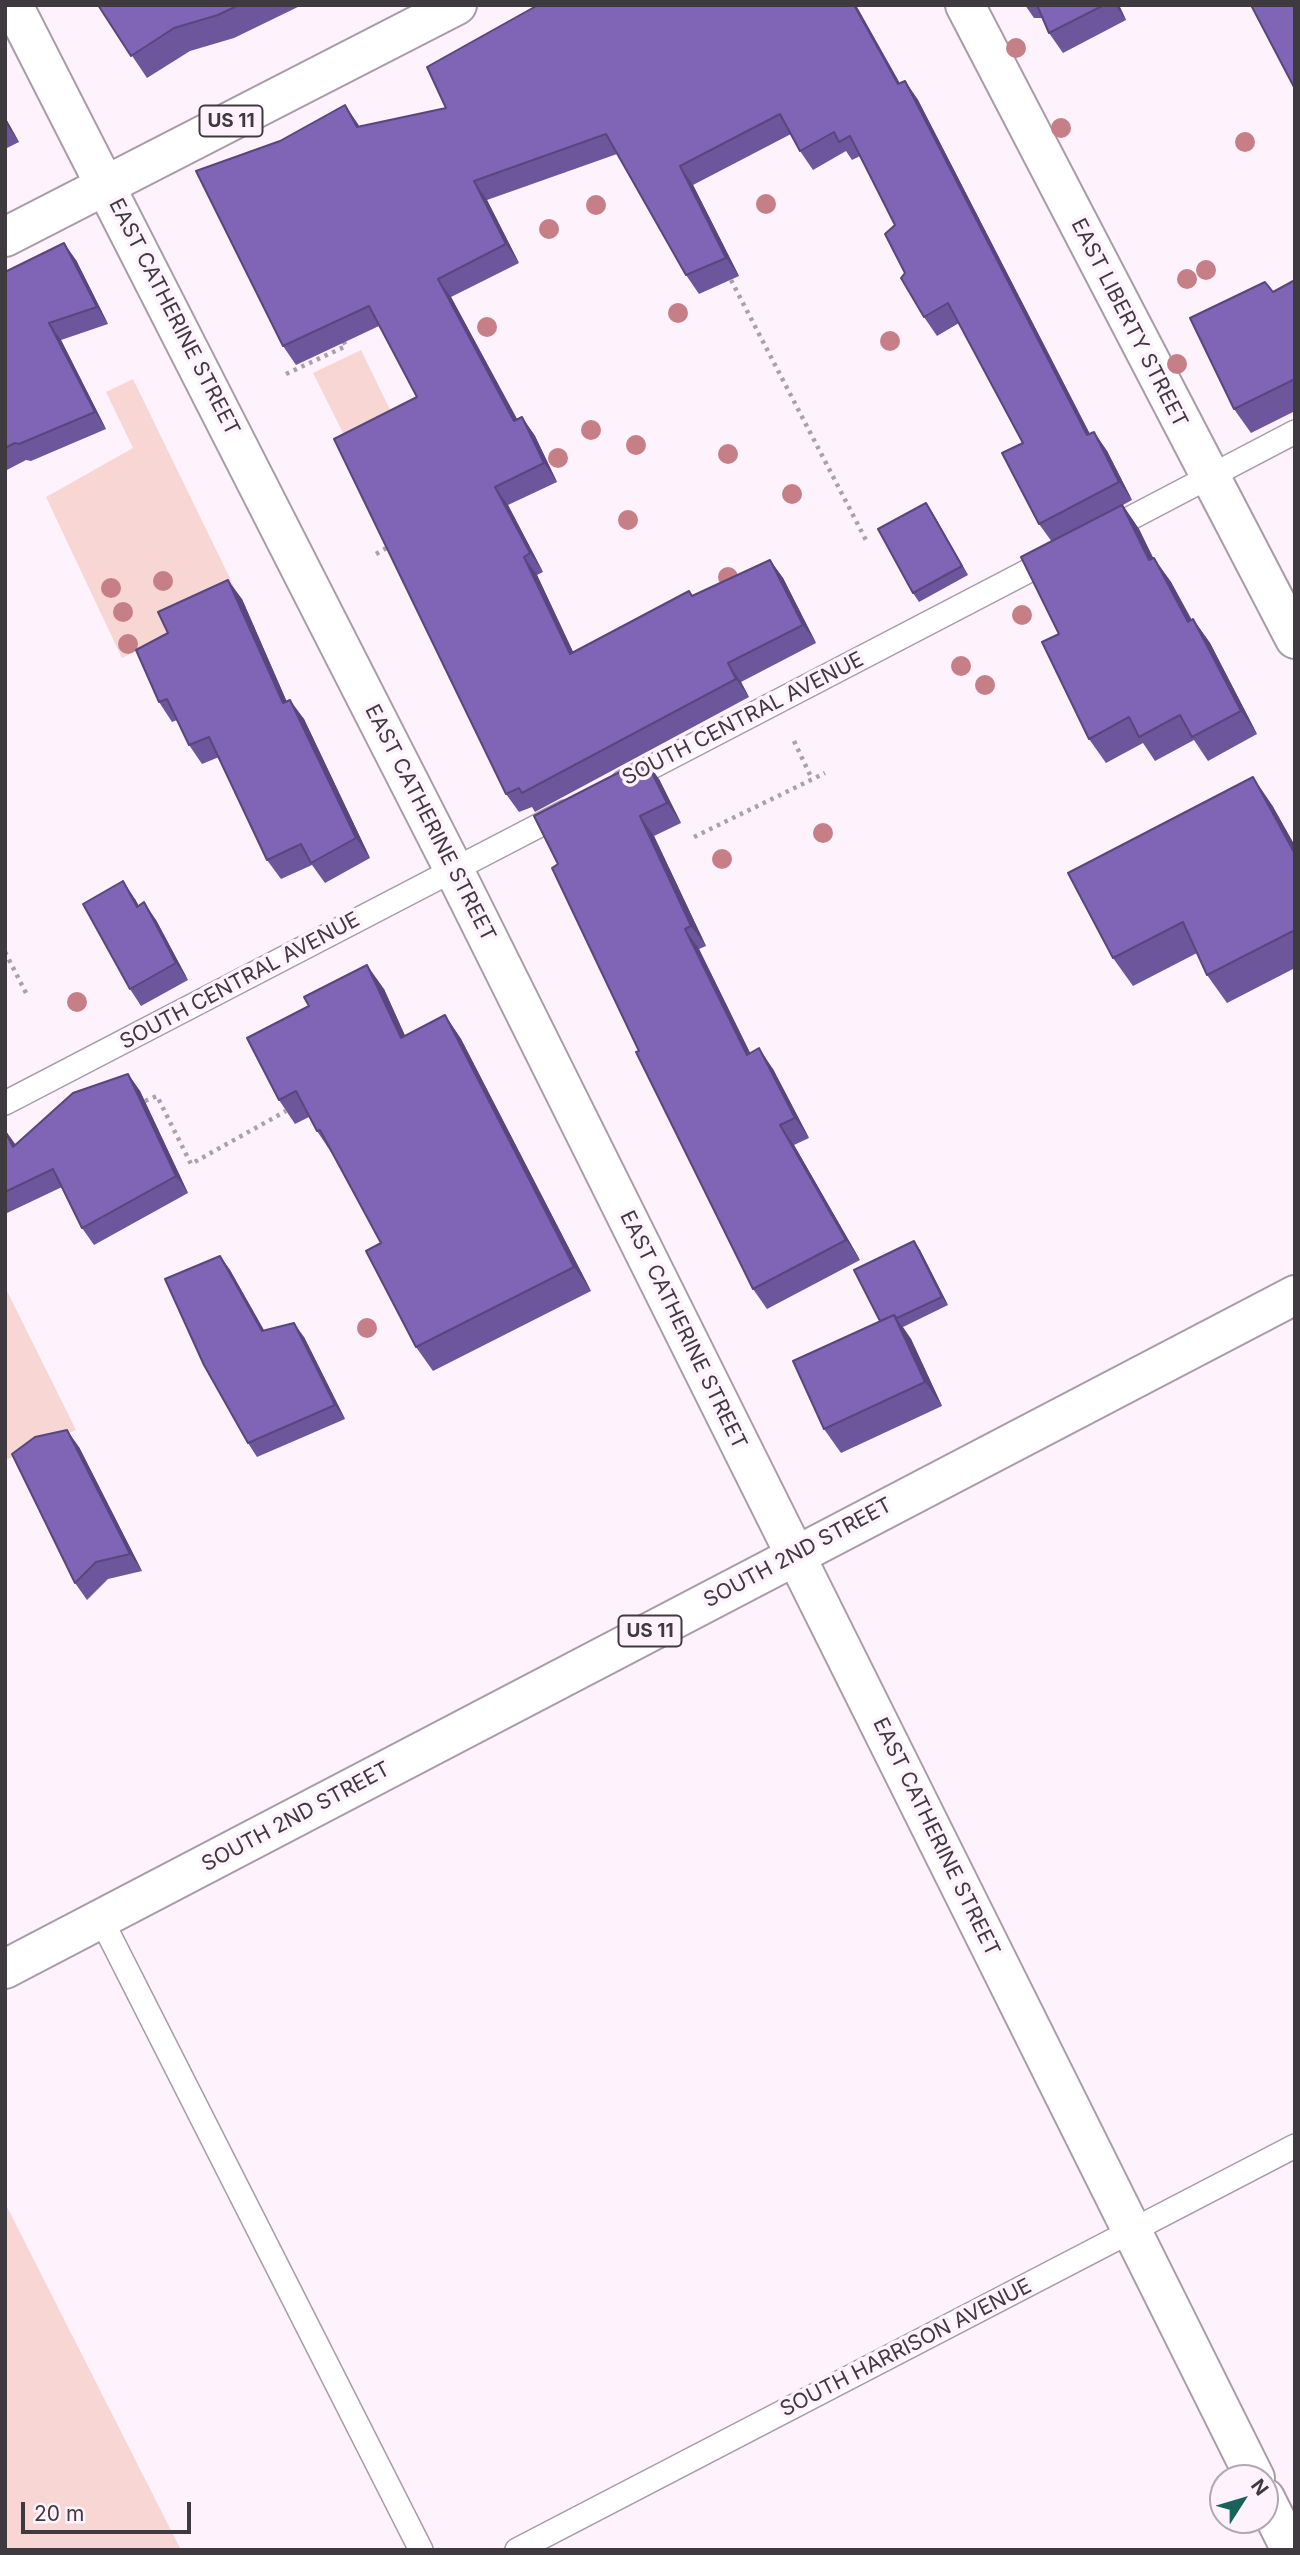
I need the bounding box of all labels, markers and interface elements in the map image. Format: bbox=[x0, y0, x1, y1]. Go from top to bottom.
road number: US 11 bbox=[200, 105, 262, 136]
street label: EAST CATHERINE STREET bbox=[103, 194, 245, 440]
street label: EAST LIBERTY STREET bbox=[1065, 214, 1193, 432]
street label: SOUTH CENTRAL AVENUE bbox=[618, 647, 868, 791]
street label: EAST CATHERINE STREET bbox=[359, 700, 501, 946]
street label: SOUTH CENTRAL AVENUE bbox=[116, 907, 364, 1055]
street label: EAST CATHERINE STREET bbox=[614, 1207, 752, 1453]
street label: SOUTH 2ND STREET bbox=[700, 1493, 896, 1613]
road number: US 11 bbox=[618, 1616, 682, 1646]
street label: EAST CATHERINE STREET bbox=[867, 1714, 1005, 1960]
street label: SOUTH 2ND STREET bbox=[198, 1757, 394, 1877]
street label: SOUTH HARRISON AVENUE bbox=[776, 2274, 1036, 2422]
north arrow bbox=[1209, 2464, 1279, 2534]
text: N bbox=[1246, 2475, 1273, 2500]
scale bar bbox=[24, 2488, 194, 2532]
text: 20 m bbox=[34, 2501, 84, 2526]

